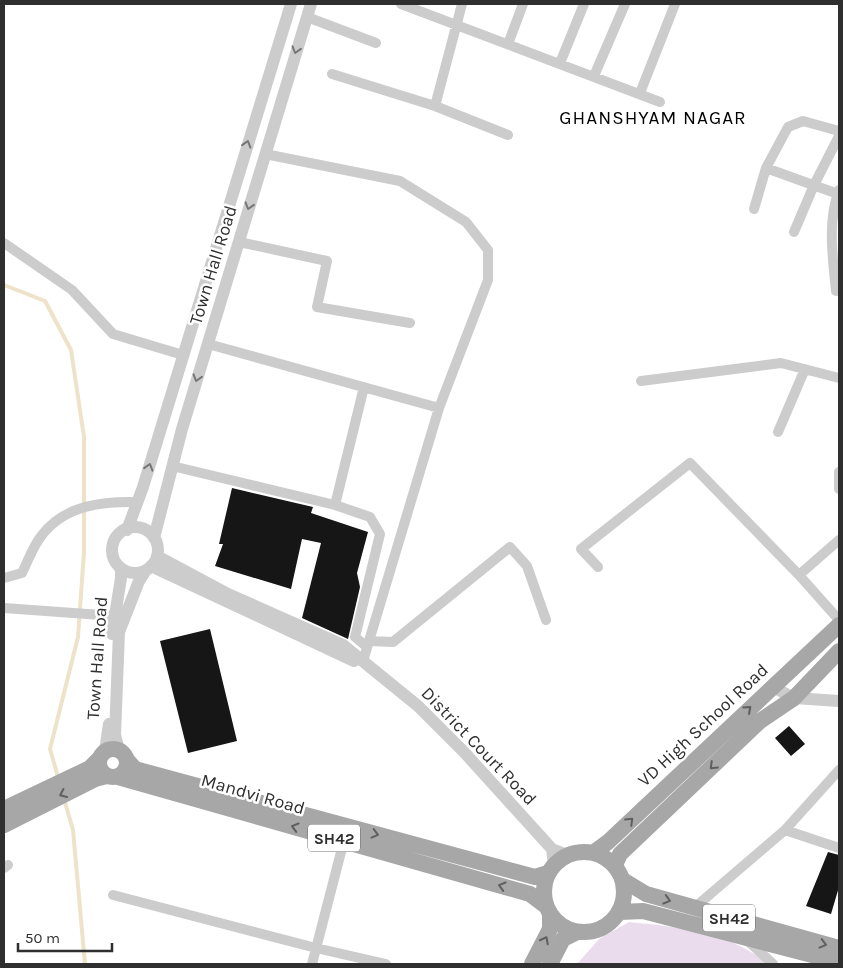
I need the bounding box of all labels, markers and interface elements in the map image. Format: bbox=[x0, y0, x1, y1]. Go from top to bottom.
one-way arrow bbox=[292, 46, 302, 54]
district label: GHANSHYAM NAGAR bbox=[559, 107, 747, 129]
one-way arrow bbox=[241, 141, 251, 149]
one-way arrow bbox=[245, 201, 255, 210]
street label: Town Hall Road bbox=[184, 203, 242, 327]
one-way arrow bbox=[193, 374, 203, 382]
one-way arrow bbox=[144, 464, 154, 472]
street label: Town Hall Road bbox=[82, 596, 112, 720]
street label: VD High School Road bbox=[633, 659, 773, 791]
street label: District Court Road bbox=[417, 682, 541, 810]
one-way arrow bbox=[742, 706, 751, 715]
one-way arrow bbox=[710, 760, 719, 769]
street label: Mandvi Road bbox=[199, 769, 307, 819]
one-way arrow bbox=[59, 788, 68, 799]
one-way arrow bbox=[624, 818, 633, 827]
one-way arrow bbox=[292, 822, 300, 832]
road number: SH42 bbox=[308, 824, 360, 851]
one-way arrow bbox=[370, 828, 378, 838]
one-way arrow bbox=[498, 882, 507, 892]
one-way arrow bbox=[662, 894, 671, 905]
road number: SH42 bbox=[703, 904, 755, 931]
scale bar bbox=[18, 920, 111, 952]
text: 50 m bbox=[25, 929, 60, 947]
one-way arrow bbox=[539, 936, 549, 945]
one-way arrow bbox=[819, 938, 828, 949]

